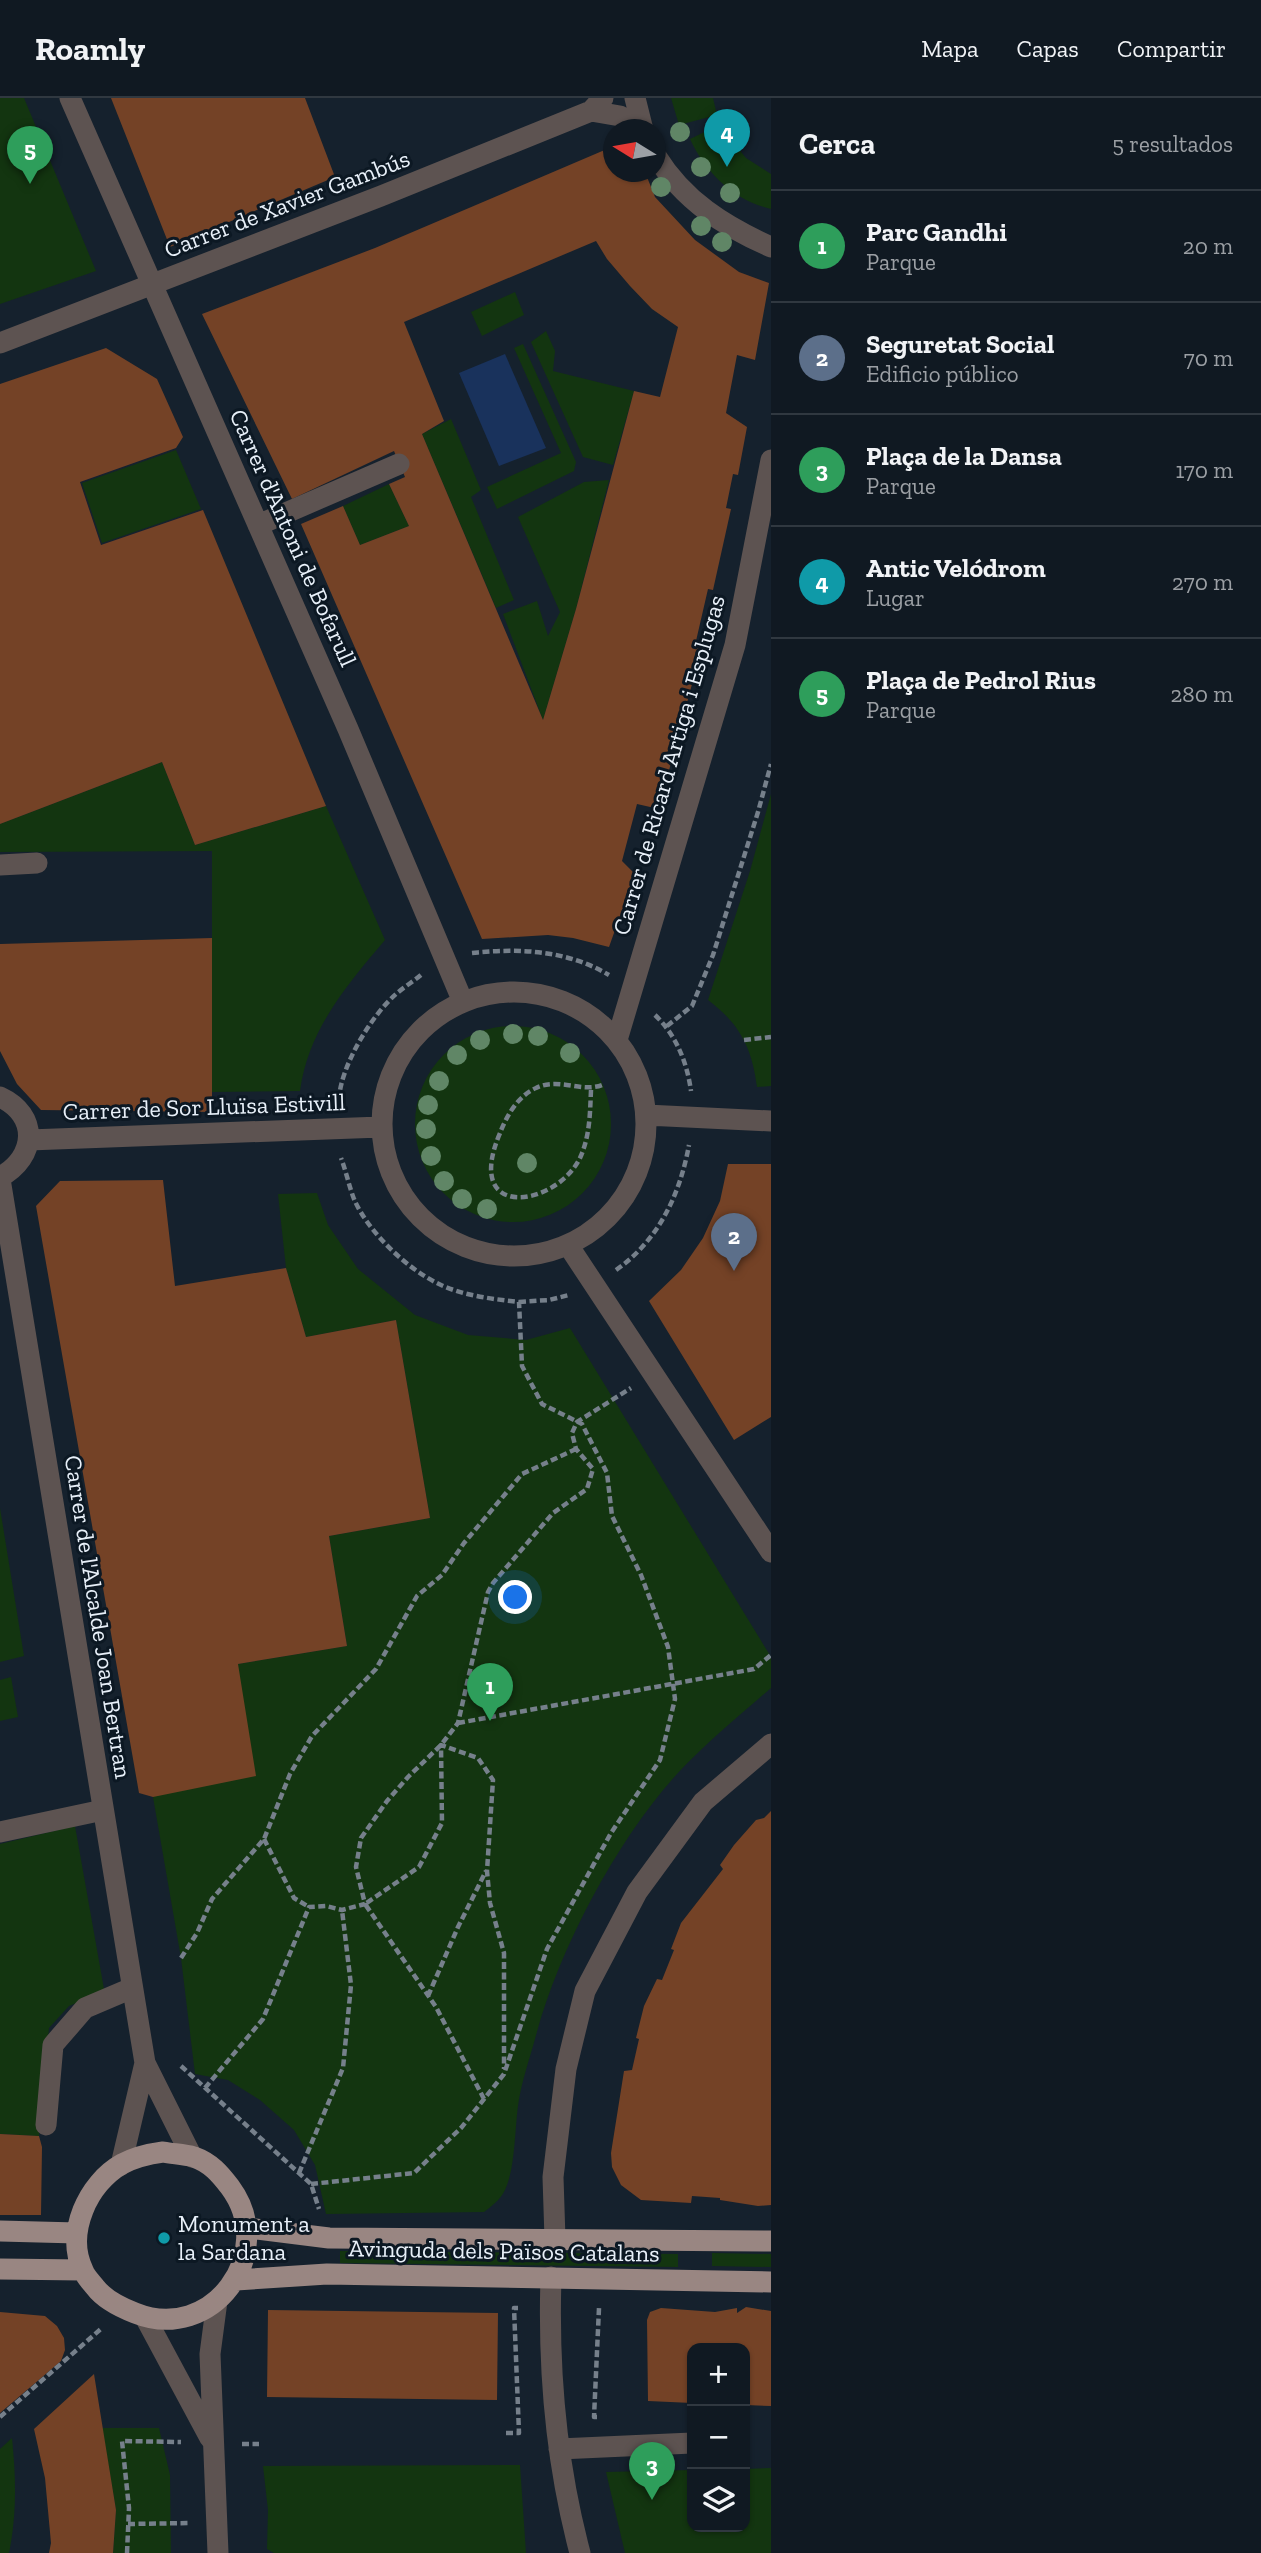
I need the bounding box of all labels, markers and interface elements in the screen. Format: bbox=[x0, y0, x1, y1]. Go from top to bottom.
text: Roamly bbox=[35, 29, 145, 68]
text: Mapa bbox=[921, 34, 978, 63]
text: Capas bbox=[1016, 34, 1079, 63]
text: Compartir bbox=[1117, 34, 1226, 63]
pin: 4 bbox=[704, 109, 750, 167]
north arrow bbox=[603, 119, 666, 182]
pin: 5 bbox=[7, 126, 53, 184]
text: Cerca bbox=[799, 126, 875, 162]
text: 5 resultados bbox=[1112, 130, 1233, 158]
street label: Carrer de Xavier Gambús bbox=[160, 143, 414, 264]
text: Parc Gandhi bbox=[866, 216, 1007, 248]
text: 1 bbox=[817, 232, 827, 260]
text: 20 m bbox=[1183, 232, 1233, 260]
text: Parque bbox=[866, 248, 936, 276]
text: Seguretat Social bbox=[866, 328, 1054, 360]
text: 2 bbox=[816, 344, 828, 372]
text: 70 m bbox=[1184, 344, 1233, 372]
text: Edificio público bbox=[866, 360, 1019, 388]
street label: Carrer d'Antoni de Bofarull bbox=[224, 405, 363, 671]
text: Plaça de la Dansa bbox=[866, 440, 1062, 472]
text: 3 bbox=[816, 456, 828, 484]
text: 170 m bbox=[1175, 456, 1233, 484]
text: Parque bbox=[866, 472, 936, 500]
text: Antic Velódrom bbox=[866, 552, 1046, 584]
text: 4 bbox=[815, 568, 829, 596]
text: 270 m bbox=[1172, 568, 1233, 596]
text: Lugar bbox=[866, 584, 925, 612]
street label: Carrer de Ricard Artiga i Esplugas bbox=[606, 592, 731, 938]
text: Plaça de Pedrol Rius bbox=[866, 664, 1096, 696]
text: 5 bbox=[816, 680, 828, 708]
text: 280 m bbox=[1170, 680, 1233, 708]
text: Parque bbox=[866, 696, 936, 724]
street label: Carrer de Sor Lluïsa Estivill bbox=[62, 1087, 346, 1126]
pin: 2 bbox=[711, 1213, 757, 1271]
street label: Carrer de l'Alcalde Joan Bertran bbox=[59, 1453, 138, 1781]
your location bbox=[498, 1580, 532, 1614]
pin: 1 bbox=[467, 1663, 513, 1721]
place label: Monument a la Sardana bbox=[178, 2209, 310, 2266]
marker: Monument a la Sardana bbox=[156, 2230, 172, 2246]
street label: Avinguda dels Països Catalans bbox=[348, 2233, 660, 2268]
map controls bbox=[687, 2343, 750, 2532]
button: + bbox=[687, 2343, 750, 2406]
button: − bbox=[687, 2406, 750, 2469]
pin: 3 bbox=[629, 2442, 675, 2500]
button: layers bbox=[687, 2469, 750, 2532]

